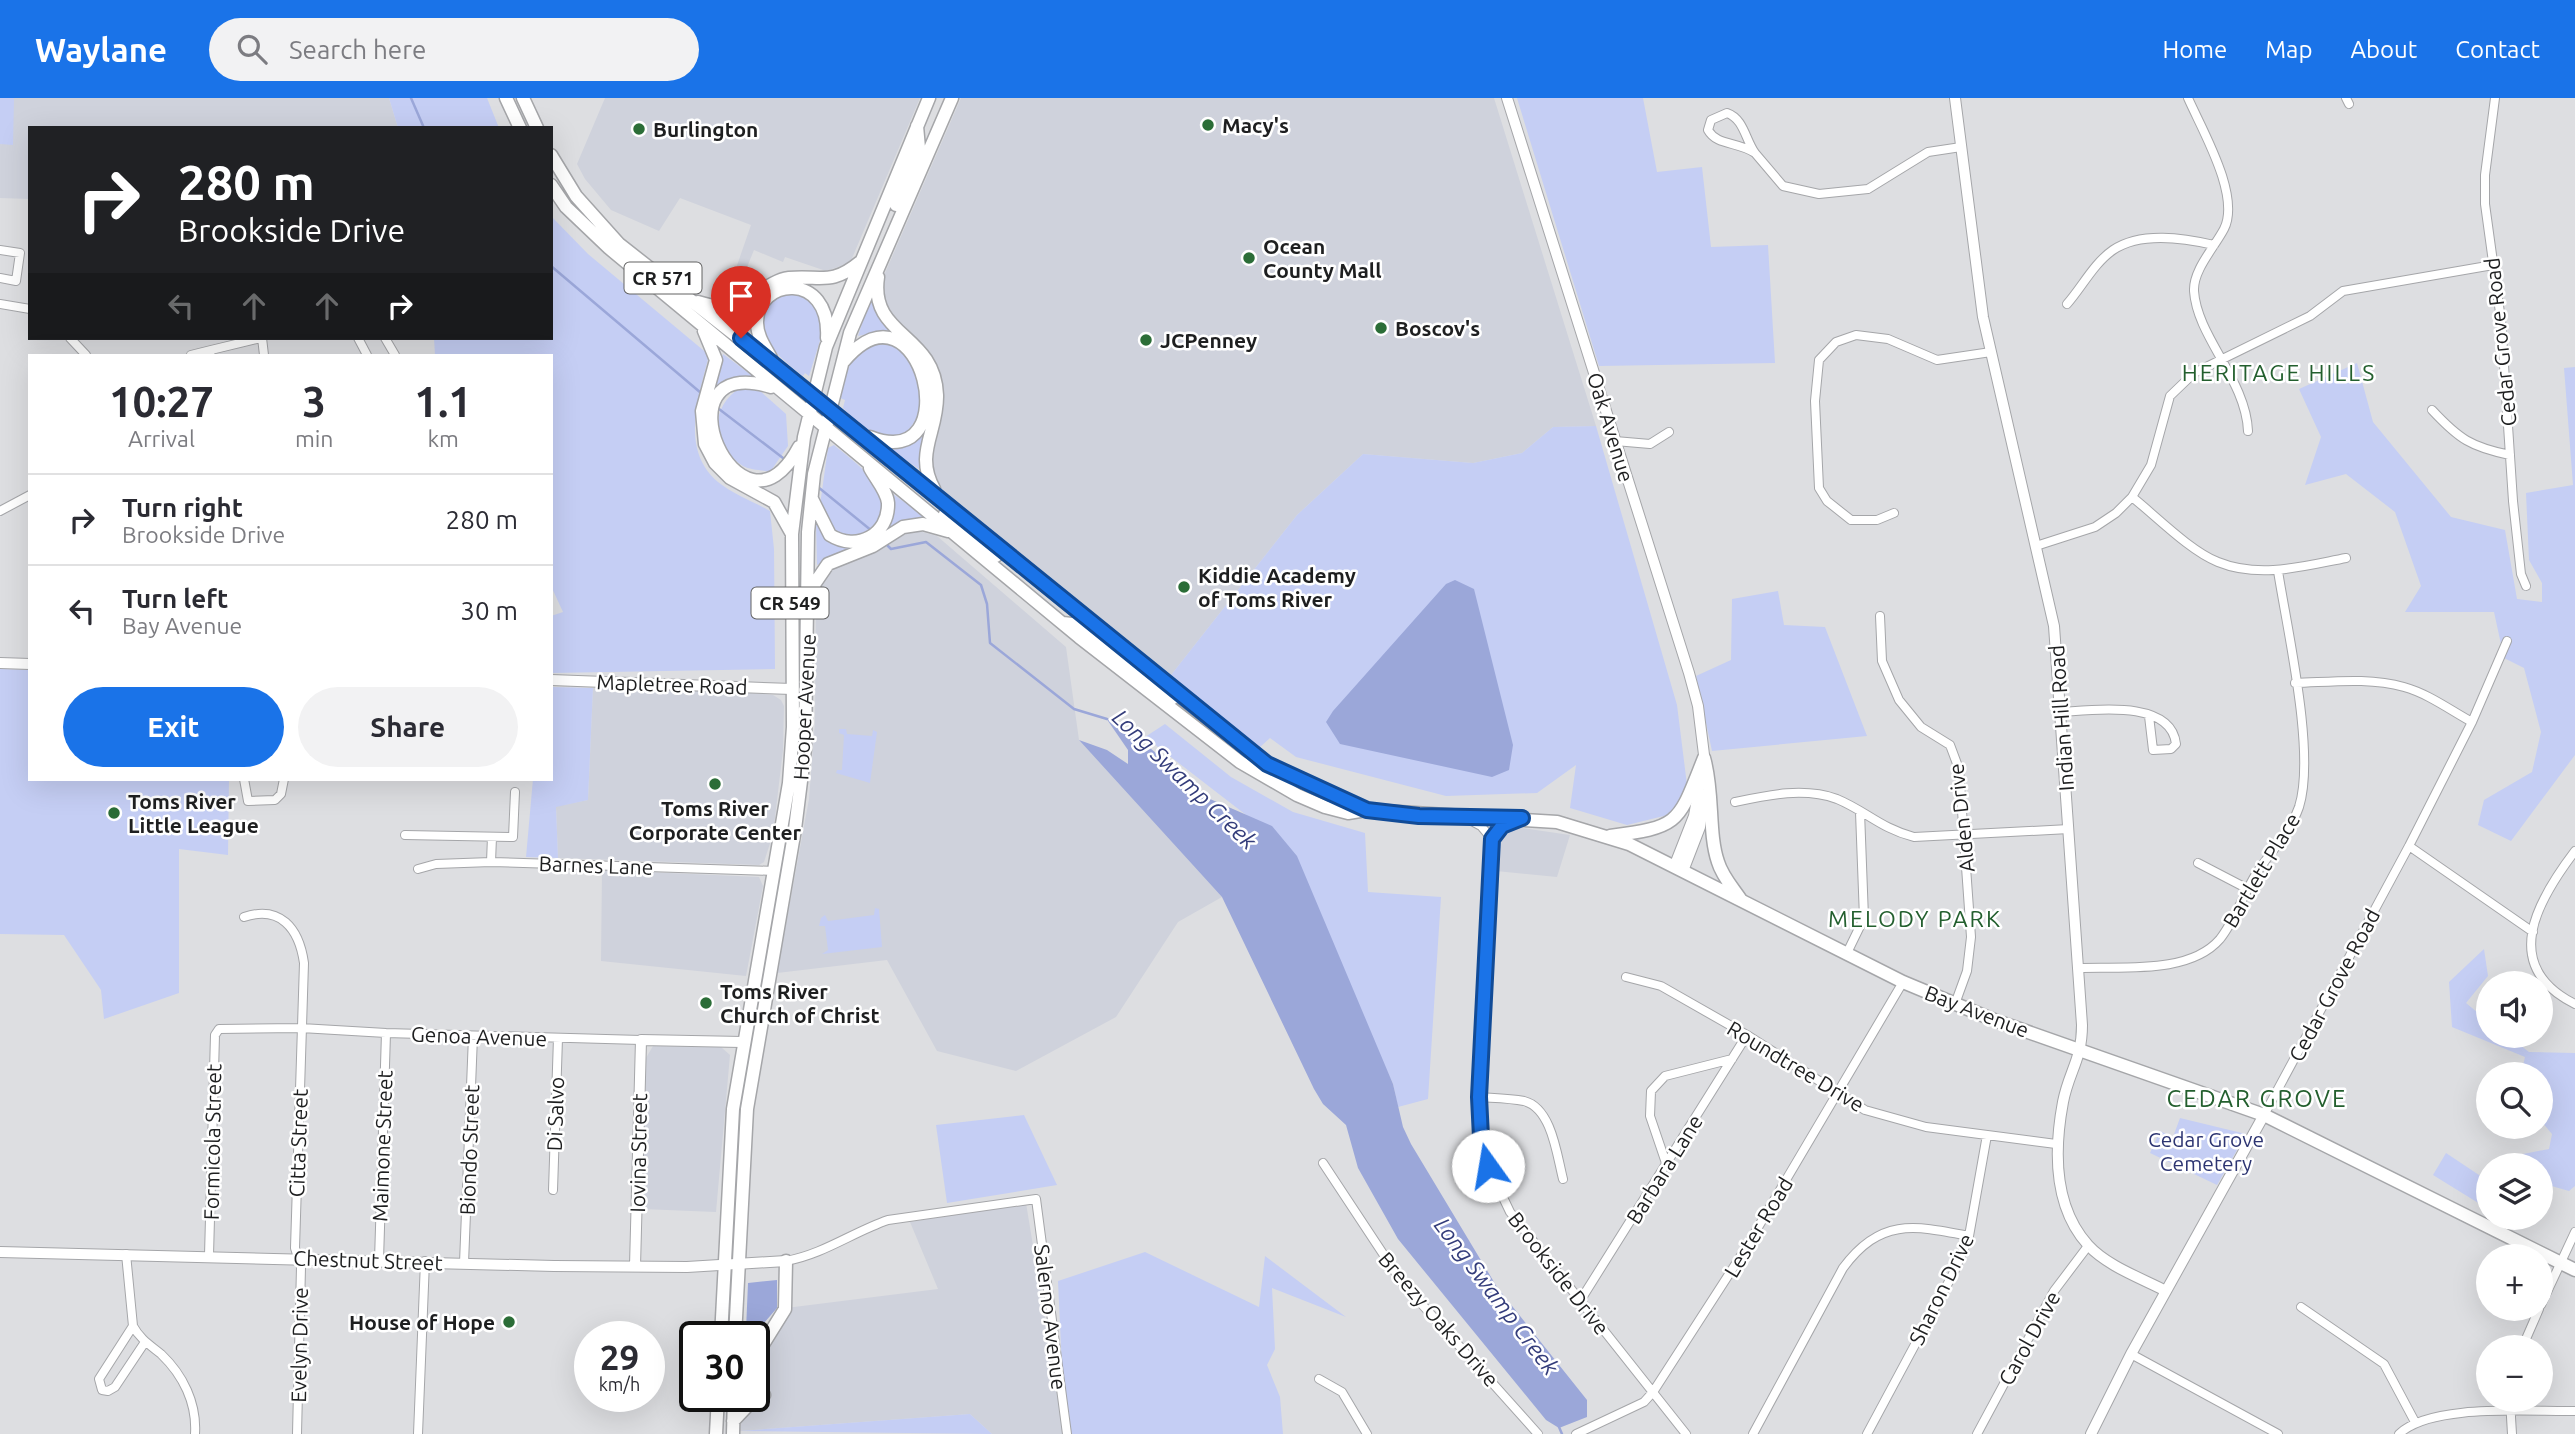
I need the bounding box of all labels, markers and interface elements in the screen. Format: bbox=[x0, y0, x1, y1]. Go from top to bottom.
search box bbox=[209, 18, 699, 81]
icon: search bbox=[233, 30, 271, 68]
text: Waylane bbox=[35, 31, 167, 68]
text: Search here bbox=[289, 35, 426, 64]
text: Home bbox=[2162, 36, 2227, 63]
text: Map bbox=[2265, 36, 2312, 63]
text: About bbox=[2350, 36, 2417, 63]
text: Contact bbox=[2455, 36, 2540, 63]
place label: Macy's bbox=[1222, 113, 1289, 137]
place label: Burlington bbox=[653, 117, 758, 141]
marker: Macy's bbox=[1200, 117, 1216, 133]
marker: Burlington bbox=[631, 121, 647, 137]
icon: right bbox=[63, 154, 154, 245]
text: 280 m bbox=[178, 154, 315, 209]
text: Brookside Drive bbox=[178, 212, 405, 248]
place label: Ocean County Mall bbox=[1263, 234, 1382, 282]
marker: Ocean County Mall bbox=[1241, 250, 1257, 266]
street label: Cedar Grove Road bbox=[2479, 257, 2521, 427]
road number: CR 571 bbox=[624, 262, 702, 294]
pin bbox=[711, 266, 771, 338]
icon: arrive bbox=[722, 277, 760, 315]
icon: left bbox=[162, 287, 200, 325]
icon: ahead bbox=[235, 287, 273, 325]
icon: ahead bbox=[308, 287, 346, 325]
icon: right bbox=[381, 287, 419, 325]
place label: Boscov's bbox=[1395, 316, 1480, 340]
marker: Boscov's bbox=[1373, 320, 1389, 336]
place label: JCPenney bbox=[1160, 328, 1257, 352]
marker: JCPenney bbox=[1138, 332, 1154, 348]
district label: HERITAGE HILLS bbox=[2182, 360, 2376, 385]
street label: Oak Avenue bbox=[1583, 369, 1639, 485]
text: 10:27 bbox=[109, 378, 214, 425]
text: 3 bbox=[302, 378, 326, 425]
text: 1.1 bbox=[414, 378, 472, 425]
text: Arrival bbox=[128, 426, 195, 451]
text: min bbox=[295, 426, 333, 451]
text: km bbox=[427, 426, 459, 451]
text: Turn right bbox=[122, 493, 243, 522]
icon: right bbox=[63, 501, 101, 539]
text: 280 m bbox=[446, 505, 518, 534]
text: Brookside Drive bbox=[122, 522, 285, 547]
place label: Kiddie Academy of Toms River bbox=[1198, 563, 1356, 611]
marker: Kiddie Academy of Toms River bbox=[1176, 579, 1192, 595]
text: Turn left bbox=[122, 584, 228, 613]
road number: CR 549 bbox=[752, 588, 828, 618]
icon: left bbox=[63, 592, 101, 630]
text: 30 m bbox=[460, 596, 518, 625]
text: Bay Avenue bbox=[122, 613, 242, 638]
street label: Hooper Avenue bbox=[788, 633, 820, 781]
street label: Indian Hill Road bbox=[2044, 644, 2078, 792]
street label: Mapletree Road bbox=[596, 669, 748, 699]
button: Exit bbox=[63, 687, 284, 767]
button: Share bbox=[298, 687, 518, 767]
water label: Long Swamp Creek bbox=[1108, 704, 1262, 854]
street label: Alden Drive bbox=[1943, 762, 1979, 874]
marker: Toms River Corporate Center bbox=[707, 776, 723, 792]
place label: Toms River Little League bbox=[128, 789, 259, 837]
place label: Toms River Corporate Center bbox=[629, 796, 802, 844]
marker: Toms River Little League bbox=[106, 805, 122, 821]
street label: Bartlett Place bbox=[2218, 809, 2304, 931]
street label: Barnes Lane bbox=[538, 851, 654, 879]
street label: Cedar Grove Road bbox=[2284, 905, 2384, 1065]
district label: MELODY PARK bbox=[1828, 906, 2002, 931]
map controls bbox=[2476, 971, 2553, 1412]
button: sound bbox=[2476, 971, 2553, 1048]
place label: Toms River Church of Christ bbox=[720, 979, 879, 1027]
street label: Bay Avenue bbox=[1921, 980, 2033, 1042]
marker: Toms River Church of Christ bbox=[698, 995, 714, 1011]
street label: Roundtree Drive bbox=[1723, 1016, 1869, 1116]
street label: Genoa Avenue bbox=[411, 1022, 547, 1050]
button: search bbox=[2476, 1062, 2553, 1139]
street label: Formicola Street bbox=[199, 1064, 225, 1220]
street label: Maimone Street bbox=[367, 1070, 397, 1222]
street label: Di Salvo bbox=[542, 1076, 568, 1152]
street label: Biondo Street bbox=[455, 1084, 483, 1216]
district label: CEDAR GROVE bbox=[2167, 1085, 2347, 1112]
street label: Citta Street bbox=[284, 1088, 312, 1198]
street label: Iovina Street bbox=[625, 1093, 651, 1213]
street label: Barbara Lane bbox=[1621, 1110, 1707, 1228]
park label: Cedar Grove Cemetery bbox=[2148, 1127, 2264, 1175]
position arrow bbox=[1451, 1129, 1525, 1203]
button: layers bbox=[2476, 1153, 2553, 1230]
street label: Lester Road bbox=[1719, 1173, 1797, 1281]
street label: Brookside Drive bbox=[1504, 1207, 1614, 1339]
water label: Long Swamp Creek bbox=[1430, 1213, 1564, 1379]
street label: Sharon Drive bbox=[1904, 1230, 1978, 1348]
street label: Salerno Avenue bbox=[1030, 1243, 1072, 1391]
button: + bbox=[2476, 1244, 2553, 1321]
street label: Chestnut Street bbox=[293, 1245, 443, 1275]
street label: Breezy Oaks Drive bbox=[1374, 1247, 1504, 1391]
street label: Evelyn Drive bbox=[286, 1287, 312, 1403]
street label: Carol Drive bbox=[1993, 1287, 2065, 1389]
place label: House of Hope bbox=[349, 1310, 495, 1334]
marker: House of Hope bbox=[501, 1314, 517, 1330]
speed limit sign: 30 bbox=[679, 1321, 770, 1412]
button: − bbox=[2476, 1335, 2553, 1412]
text: 29 bbox=[600, 1337, 639, 1377]
text: km/h bbox=[599, 1374, 640, 1394]

